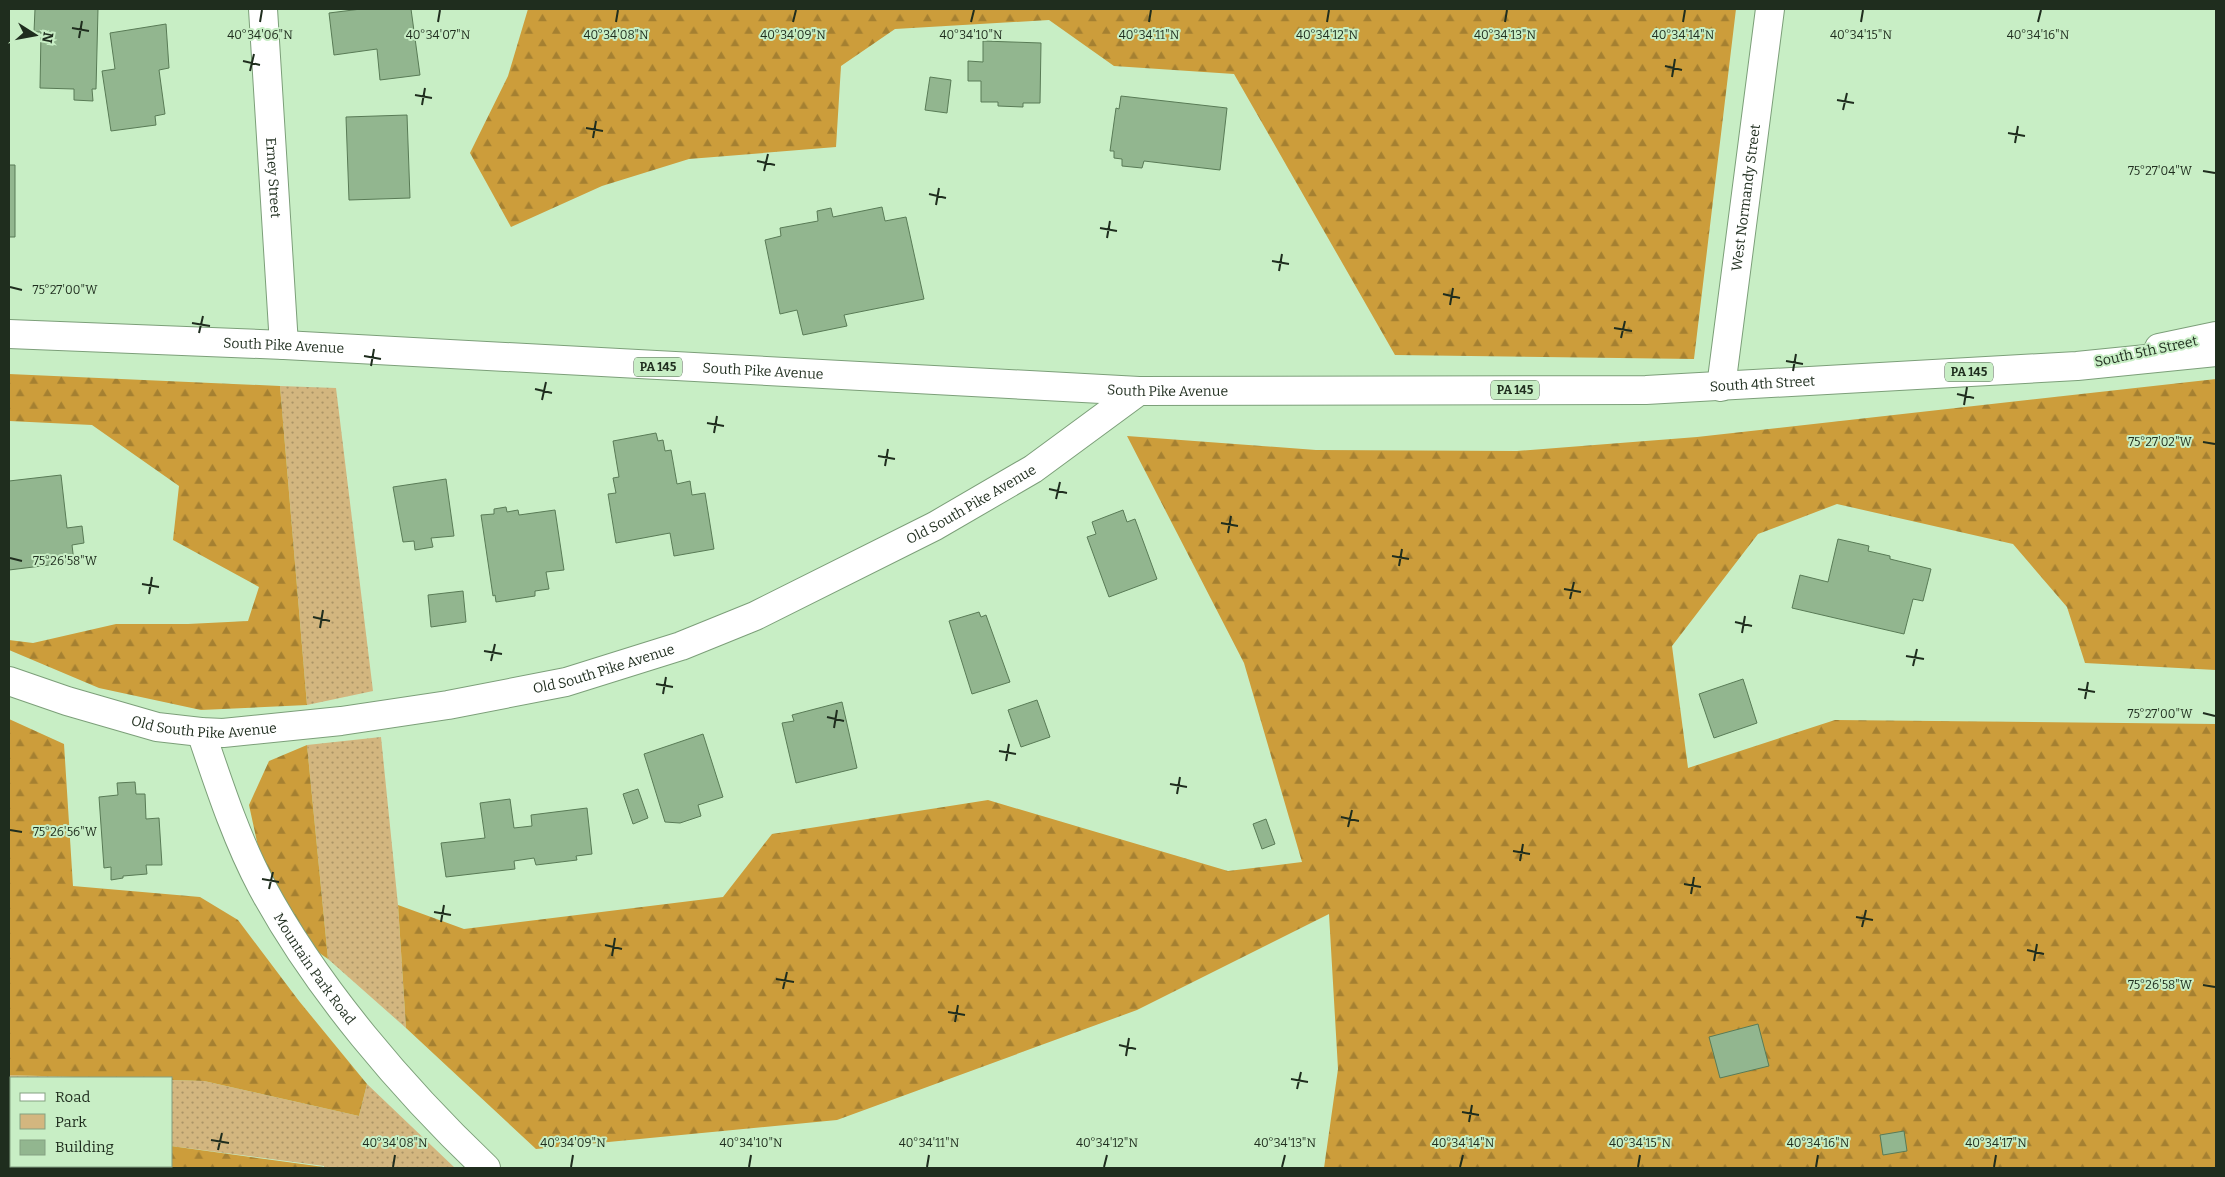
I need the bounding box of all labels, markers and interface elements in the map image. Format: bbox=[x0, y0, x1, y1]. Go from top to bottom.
north arrow bbox=[10, 10, 60, 60]
text: 40°34'06"N bbox=[227, 28, 293, 42]
text: 40°34'07"N bbox=[406, 28, 471, 42]
text: 40°34'08"N bbox=[583, 28, 649, 42]
text: 40°34'09"N bbox=[760, 28, 826, 42]
text: 40°34'10"N bbox=[939, 28, 1003, 42]
text: 40°34'11"N bbox=[1119, 28, 1180, 42]
text: 40°34'12"N bbox=[1296, 28, 1358, 42]
text: 40°34'13"N bbox=[1474, 28, 1536, 42]
text: 40°34'14"N bbox=[1652, 28, 1715, 42]
text: 40°34'15"N bbox=[1830, 28, 1892, 42]
text: 40°34'16"N bbox=[2007, 28, 2070, 42]
text: N bbox=[38, 30, 57, 44]
street label: West Normandy Street bbox=[1728, 123, 1764, 272]
street label: Erney Street bbox=[262, 137, 284, 218]
text: 75°27'04"W bbox=[2128, 164, 2193, 178]
text: 75°27'00"W bbox=[33, 283, 98, 297]
street label: South 5th Street bbox=[2093, 332, 2199, 371]
street label: South Pike Avenue bbox=[223, 335, 345, 357]
road number: PA 145 bbox=[634, 358, 682, 377]
street label: South Pike Avenue bbox=[702, 360, 824, 383]
road number: PA 145 bbox=[1945, 362, 1993, 382]
street label: South 4th Street bbox=[1709, 373, 1816, 395]
road number: PA 145 bbox=[1491, 380, 1539, 400]
street label: South Pike Avenue bbox=[1107, 381, 1228, 400]
text: 75°27'02"W bbox=[2128, 435, 2193, 449]
street label: Old South Pike Avenue bbox=[903, 461, 1039, 548]
text: 75°26'58"W bbox=[33, 554, 98, 568]
street label: Old South Pike Avenue bbox=[531, 641, 676, 697]
text: 75°27'00"W bbox=[2128, 707, 2193, 721]
street label: Old South Pike Avenue bbox=[129, 712, 278, 742]
text: 75°26'56"W bbox=[33, 825, 98, 839]
street label: Mountain Park Road bbox=[270, 910, 359, 1028]
text: 75°26'58"W bbox=[2128, 978, 2193, 992]
legend bbox=[10, 1077, 172, 1167]
text: Road bbox=[55, 1088, 90, 1106]
text: Park bbox=[55, 1113, 87, 1131]
text: 40°34'08"N bbox=[362, 1136, 428, 1150]
text: 40°34'09"N bbox=[540, 1136, 606, 1150]
text: 40°34'10"N bbox=[719, 1136, 783, 1150]
text: 40°34'11"N bbox=[899, 1136, 960, 1150]
text: 40°34'12"N bbox=[1076, 1136, 1138, 1150]
text: 40°34'13"N bbox=[1254, 1136, 1316, 1150]
text: 40°34'14"N bbox=[1432, 1136, 1495, 1150]
text: 40°34'15"N bbox=[1609, 1136, 1671, 1150]
text: 40°34'16"N bbox=[1787, 1136, 1850, 1150]
text: 40°34'17"N bbox=[1965, 1136, 2027, 1150]
text: Building bbox=[55, 1138, 114, 1156]

